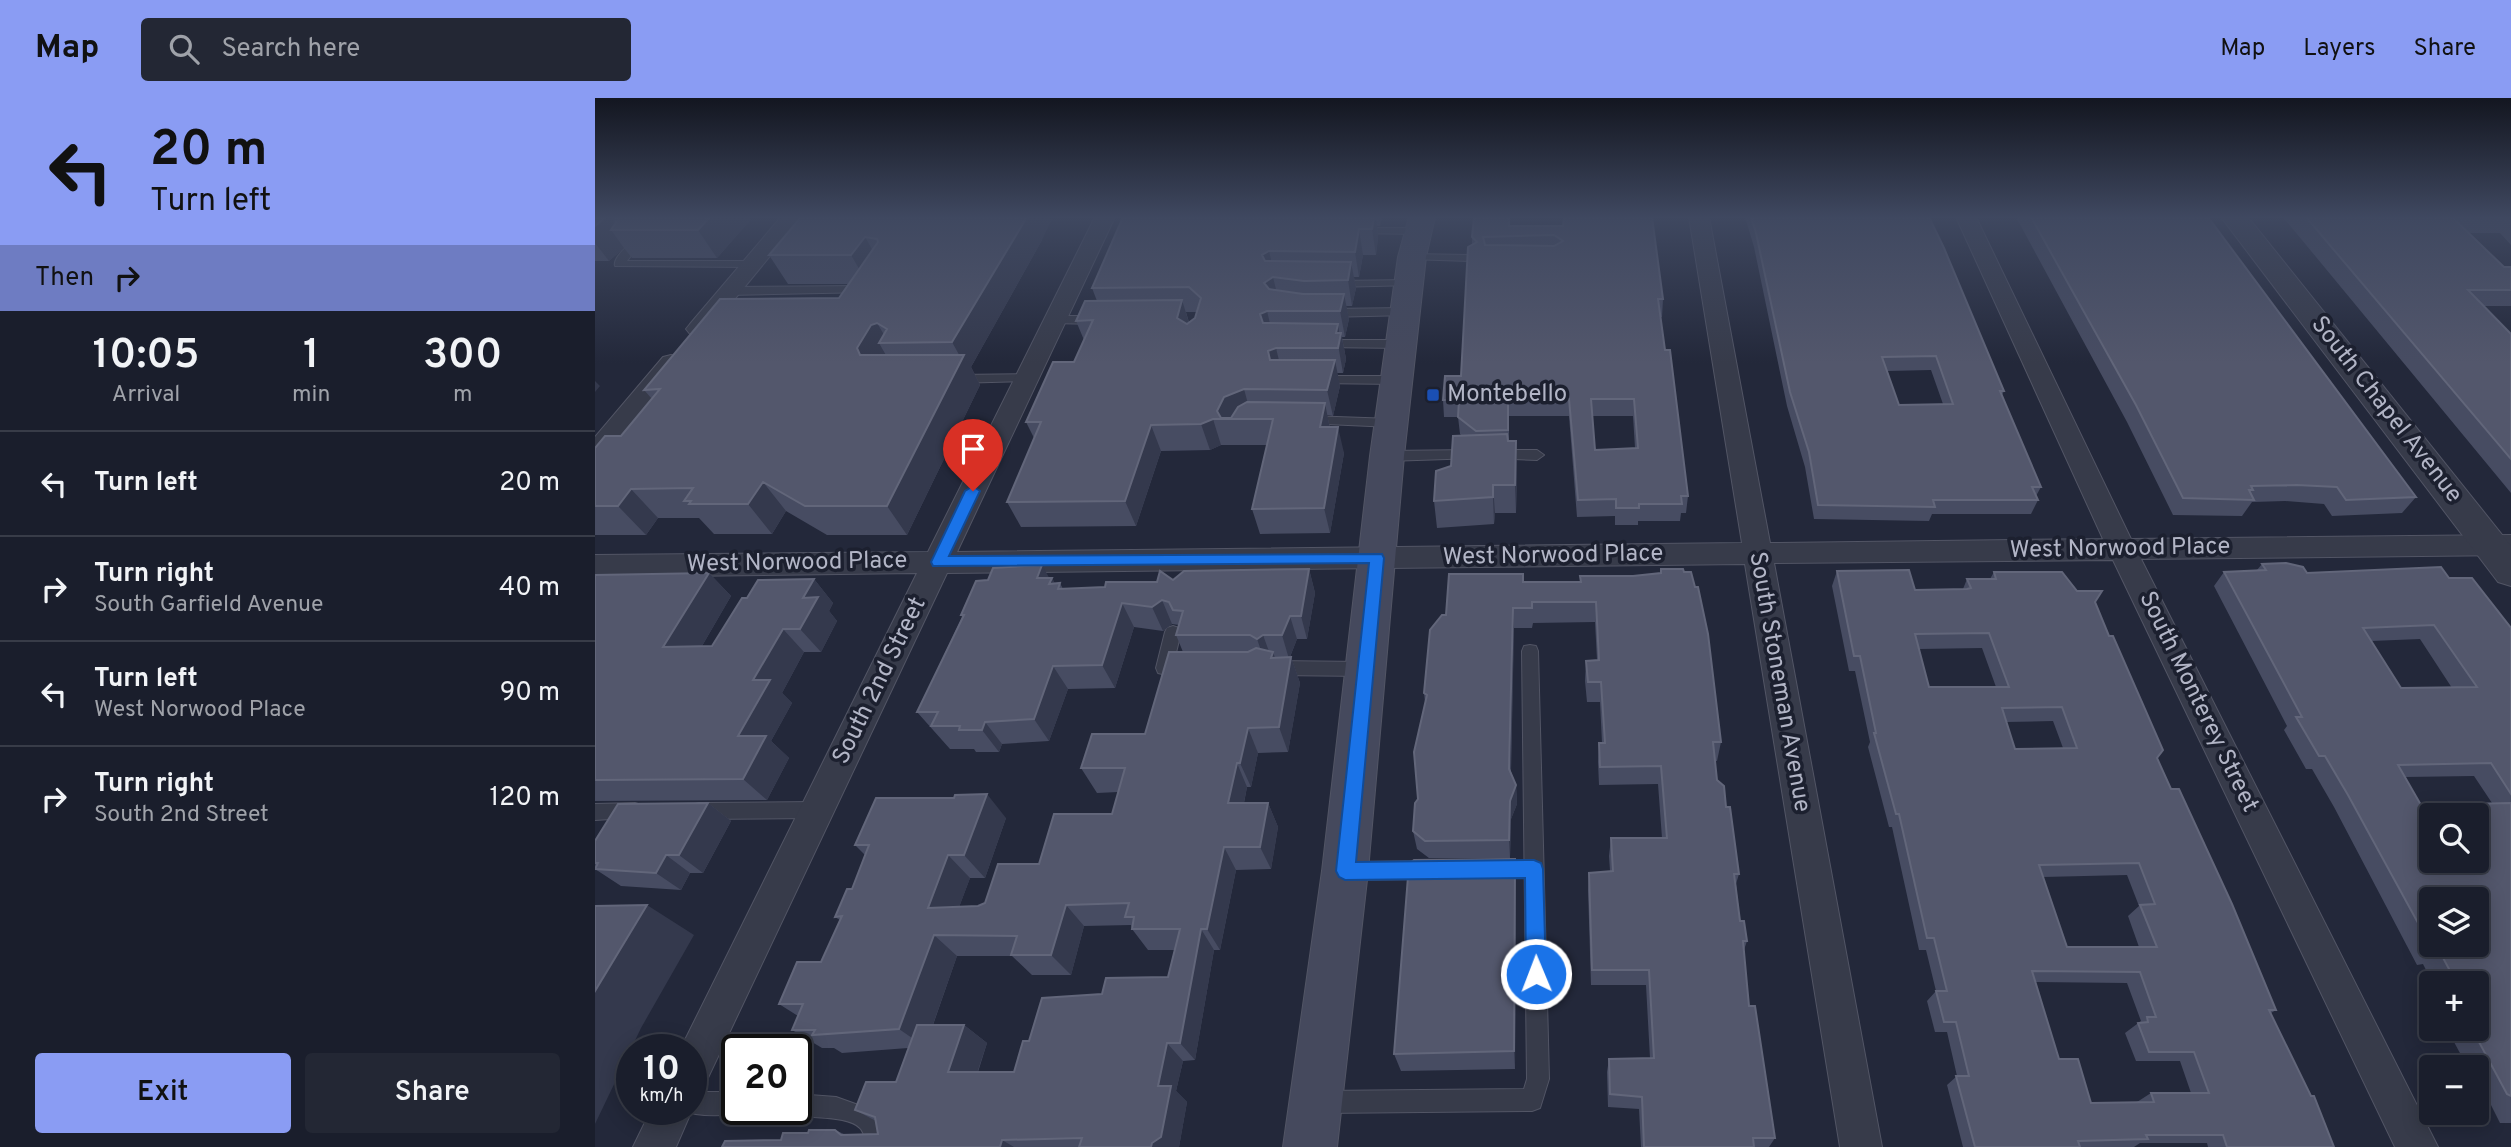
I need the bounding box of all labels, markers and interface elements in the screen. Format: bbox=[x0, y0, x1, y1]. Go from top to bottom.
search box bbox=[141, 18, 631, 81]
text: Map bbox=[35, 28, 99, 70]
icon: search bbox=[165, 30, 203, 68]
text: Search here bbox=[221, 33, 360, 66]
text: Map bbox=[2220, 34, 2265, 64]
text: Layers bbox=[2303, 34, 2375, 64]
text: Share bbox=[2413, 34, 2476, 64]
text: 20 m bbox=[150, 121, 267, 183]
icon: left bbox=[35, 126, 126, 217]
text: Turn left bbox=[150, 182, 271, 222]
icon: right bbox=[108, 259, 146, 297]
text: Then bbox=[35, 262, 94, 295]
street label: South Chapel Avenue bbox=[2304, 311, 2468, 509]
text: 10:05 bbox=[93, 330, 200, 383]
text: 1 bbox=[303, 330, 319, 383]
text: 300 bbox=[423, 330, 502, 383]
place label: Montebello bbox=[1447, 380, 1567, 410]
text: Arrival bbox=[112, 381, 180, 410]
text: min bbox=[292, 381, 330, 410]
text: m bbox=[453, 381, 472, 410]
marker: Montebello bbox=[1425, 387, 1441, 403]
pin bbox=[943, 419, 1003, 491]
icon: arrive bbox=[954, 430, 992, 468]
icon: left bbox=[35, 465, 73, 503]
text: Turn left bbox=[94, 467, 198, 500]
text: 20 m bbox=[499, 467, 560, 500]
street label: West Norwood Place bbox=[2009, 532, 2231, 566]
street label: West Norwood Place bbox=[1442, 539, 1664, 573]
street label: West Norwood Place bbox=[686, 546, 908, 580]
street label: South Stoneman Avenue bbox=[1741, 550, 1817, 814]
text: Turn right bbox=[94, 558, 214, 591]
icon: right bbox=[35, 570, 73, 608]
text: 40 m bbox=[499, 572, 560, 605]
street label: South Monterey Street bbox=[2131, 587, 2265, 817]
text: South Garfield Avenue bbox=[94, 591, 323, 620]
street label: South 2nd Street bbox=[827, 592, 933, 770]
text: Turn left bbox=[94, 663, 198, 696]
icon: left bbox=[35, 675, 73, 713]
text: 90 m bbox=[500, 677, 560, 710]
text: West Norwood Place bbox=[94, 696, 306, 725]
text: Turn right bbox=[94, 768, 214, 801]
icon: right bbox=[35, 780, 73, 818]
text: 120 m bbox=[490, 782, 560, 815]
text: South 2nd Street bbox=[94, 801, 269, 830]
map controls bbox=[2419, 803, 2489, 1125]
button: search bbox=[2419, 803, 2489, 873]
button: layers bbox=[2419, 887, 2489, 957]
position arrow bbox=[1499, 937, 1573, 1011]
button: + bbox=[2419, 971, 2489, 1041]
speed limit sign: 20 bbox=[721, 1034, 812, 1125]
text: 10 bbox=[643, 1048, 680, 1092]
button: Exit bbox=[35, 1053, 291, 1133]
button: Share bbox=[305, 1053, 560, 1133]
button: − bbox=[2419, 1055, 2489, 1125]
text: km/h bbox=[640, 1085, 683, 1108]

